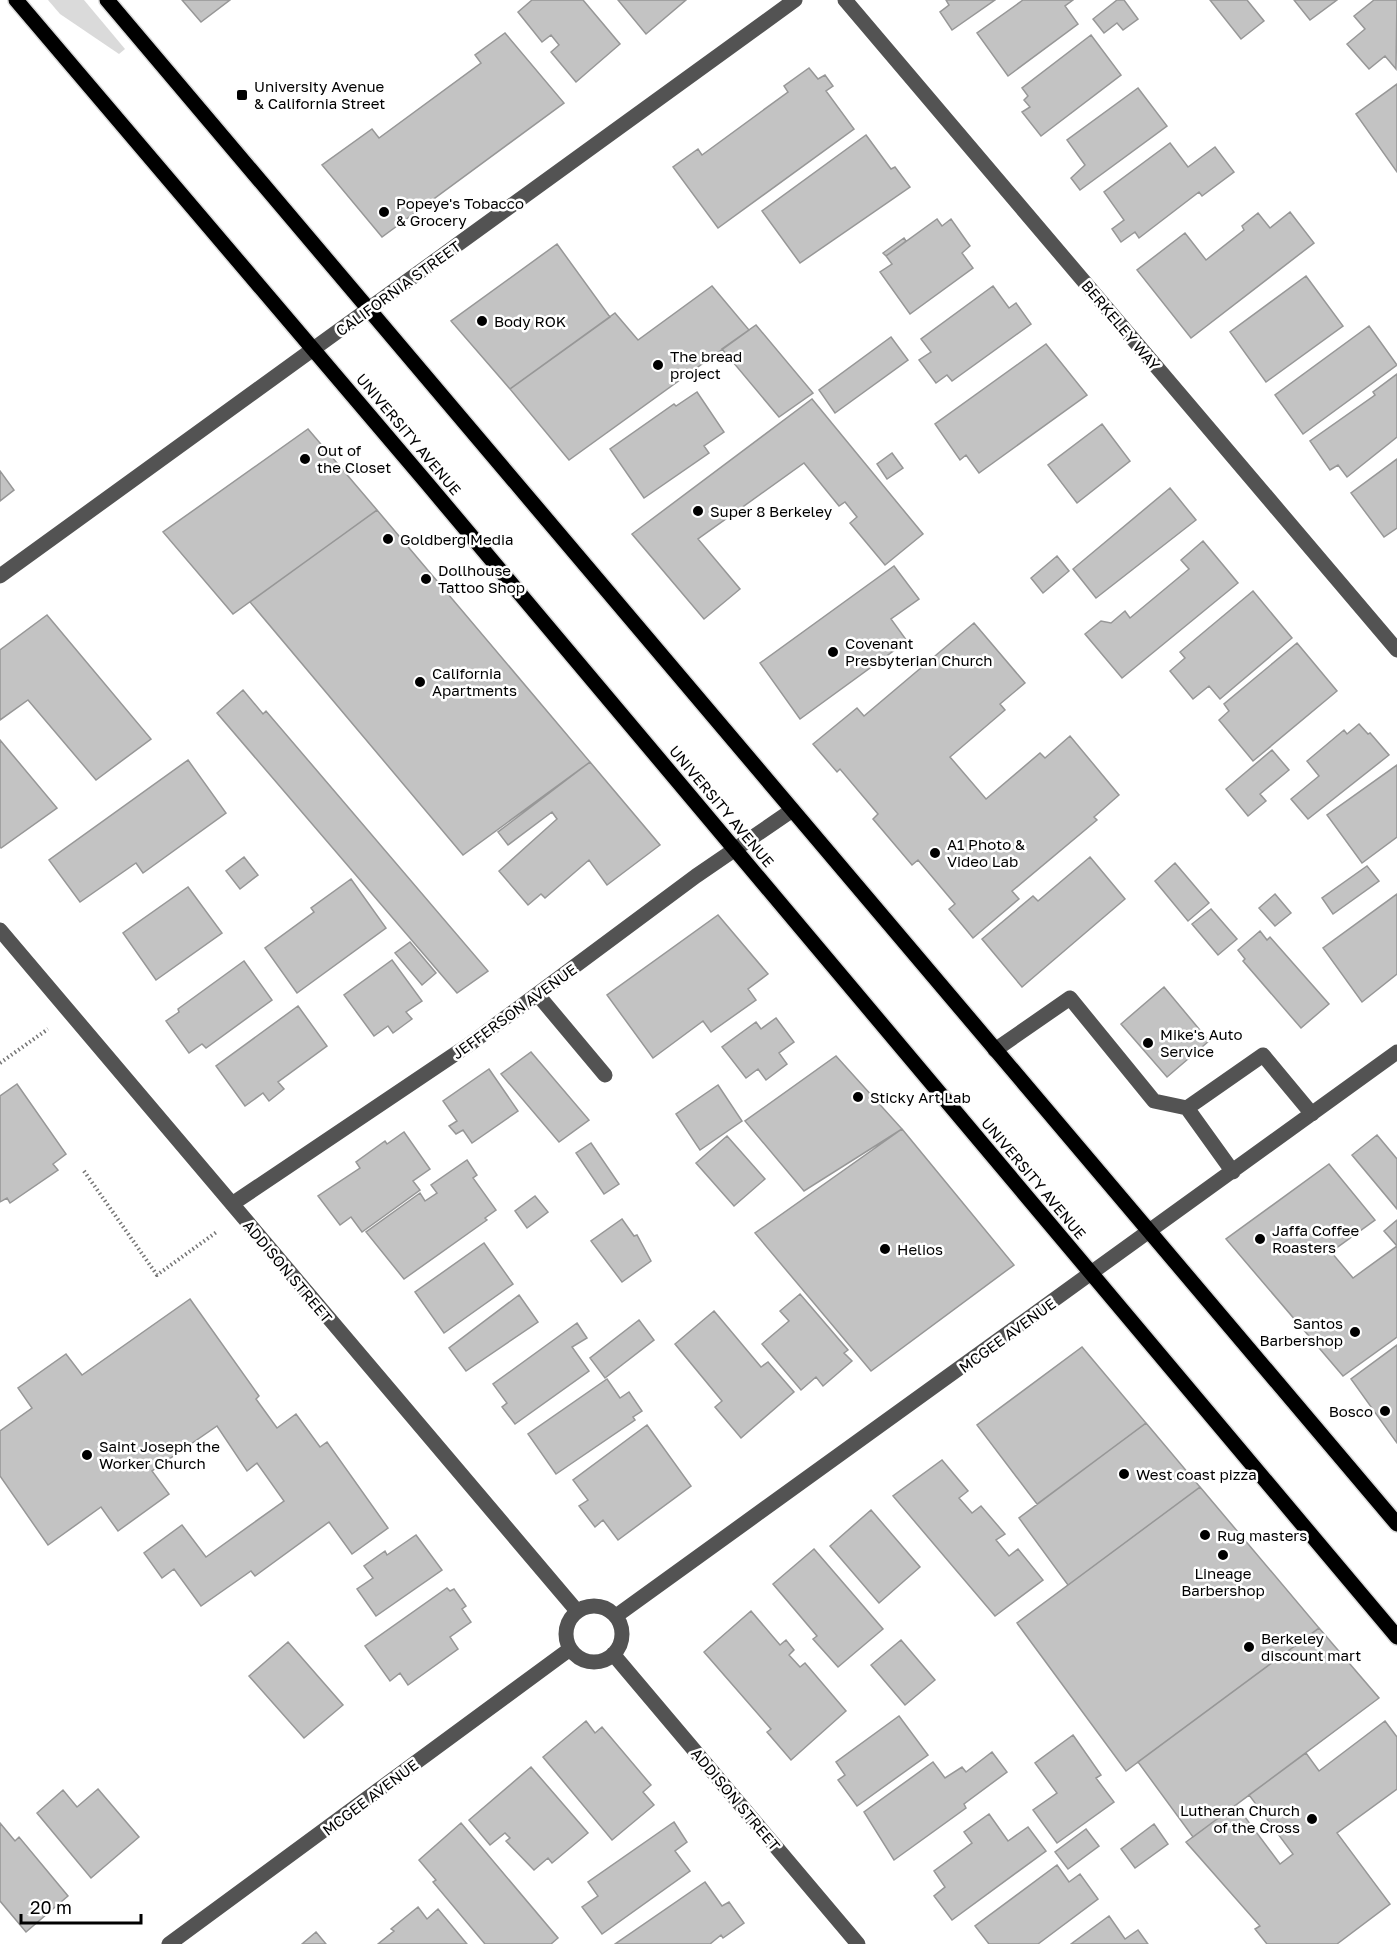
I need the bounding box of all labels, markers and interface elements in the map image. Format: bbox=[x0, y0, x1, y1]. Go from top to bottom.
place label: University Avenue & California Street bbox=[254, 77, 385, 112]
marker: University Avenue & California Street bbox=[235, 88, 249, 102]
place label: Popeye's Tobacco & Grocery bbox=[396, 194, 524, 229]
marker: Popeye's Tobacco & Grocery bbox=[377, 205, 391, 219]
street label: CALIFORNIA STREET bbox=[332, 237, 464, 339]
street label: BERKELEY WAY bbox=[1078, 276, 1164, 374]
place label: Body ROK bbox=[494, 312, 566, 330]
marker: Body ROK bbox=[475, 314, 489, 328]
place label: The bread project bbox=[670, 347, 742, 382]
marker: The bread project bbox=[651, 358, 665, 372]
street label: UNIVERSITY AVENUE bbox=[353, 370, 465, 498]
place label: Out of the Closet bbox=[317, 441, 391, 476]
marker: Out of the Closet bbox=[298, 452, 312, 466]
place label: Super 8 Berkeley bbox=[710, 502, 833, 520]
marker: Super 8 Berkeley bbox=[691, 504, 705, 518]
place label: Goldberg Media bbox=[400, 530, 513, 548]
marker: Goldberg Media bbox=[381, 532, 395, 546]
place label: Dollhouse Tattoo Shop bbox=[438, 561, 525, 596]
marker: Dollhouse Tattoo Shop bbox=[419, 572, 433, 586]
place label: Covenant Presbyterian Church bbox=[845, 634, 993, 669]
marker: Covenant Presbyterian Church bbox=[826, 645, 840, 659]
place label: California Apartments bbox=[432, 664, 517, 699]
marker: California Apartments bbox=[413, 675, 427, 689]
street label: UNIVERSITY AVENUE bbox=[666, 742, 778, 870]
place label: A1 Photo & Video Lab bbox=[947, 835, 1025, 870]
marker: A1 Photo & Video Lab bbox=[928, 846, 942, 860]
street label: JEFFERSON AVENUE bbox=[448, 960, 580, 1062]
place label: Mike's Auto Service bbox=[1160, 1025, 1242, 1060]
marker: Mike's Auto Service bbox=[1141, 1036, 1155, 1050]
place label: Sticky Art Lab bbox=[870, 1088, 971, 1106]
marker: Sticky Art Lab bbox=[851, 1090, 865, 1104]
street label: UNIVERSITY AVENUE bbox=[978, 1114, 1090, 1242]
street label: ADDISON STREET bbox=[240, 1216, 336, 1326]
place label: Jaffa Coffee Roasters bbox=[1272, 1221, 1360, 1256]
marker: Jaffa Coffee Roasters bbox=[1253, 1232, 1267, 1246]
place label: Helios bbox=[897, 1240, 943, 1258]
marker: Helios bbox=[878, 1242, 892, 1256]
street label: MCGEE AVENUE bbox=[955, 1294, 1059, 1376]
place label: Santos Barbershop bbox=[1259, 1314, 1343, 1349]
marker: Santos Barbershop bbox=[1348, 1325, 1362, 1339]
place label: Bosco bbox=[1329, 1402, 1373, 1420]
marker: Bosco bbox=[1378, 1404, 1392, 1418]
place label: Saint Joseph the Worker Church bbox=[99, 1437, 220, 1472]
marker: Saint Joseph the Worker Church bbox=[80, 1448, 94, 1462]
place label: West coast pizza bbox=[1136, 1465, 1257, 1483]
marker: West coast pizza bbox=[1117, 1467, 1131, 1481]
place label: Rug masters bbox=[1217, 1526, 1307, 1544]
marker: Rug masters bbox=[1198, 1528, 1212, 1542]
marker: Lineage Barbershop bbox=[1216, 1548, 1230, 1562]
place label: Lineage Barbershop bbox=[1181, 1564, 1265, 1599]
place label: Berkeley discount mart bbox=[1261, 1629, 1361, 1664]
marker: Berkeley discount mart bbox=[1242, 1640, 1256, 1654]
street label: ADDISON STREET bbox=[688, 1744, 784, 1854]
street label: MCGEE AVENUE bbox=[319, 1755, 421, 1839]
place label: Lutheran Church of the Cross bbox=[1180, 1801, 1300, 1836]
marker: Lutheran Church of the Cross bbox=[1305, 1812, 1319, 1826]
scale bar bbox=[21, 1887, 141, 1925]
text: 20 m bbox=[30, 1896, 72, 1918]

